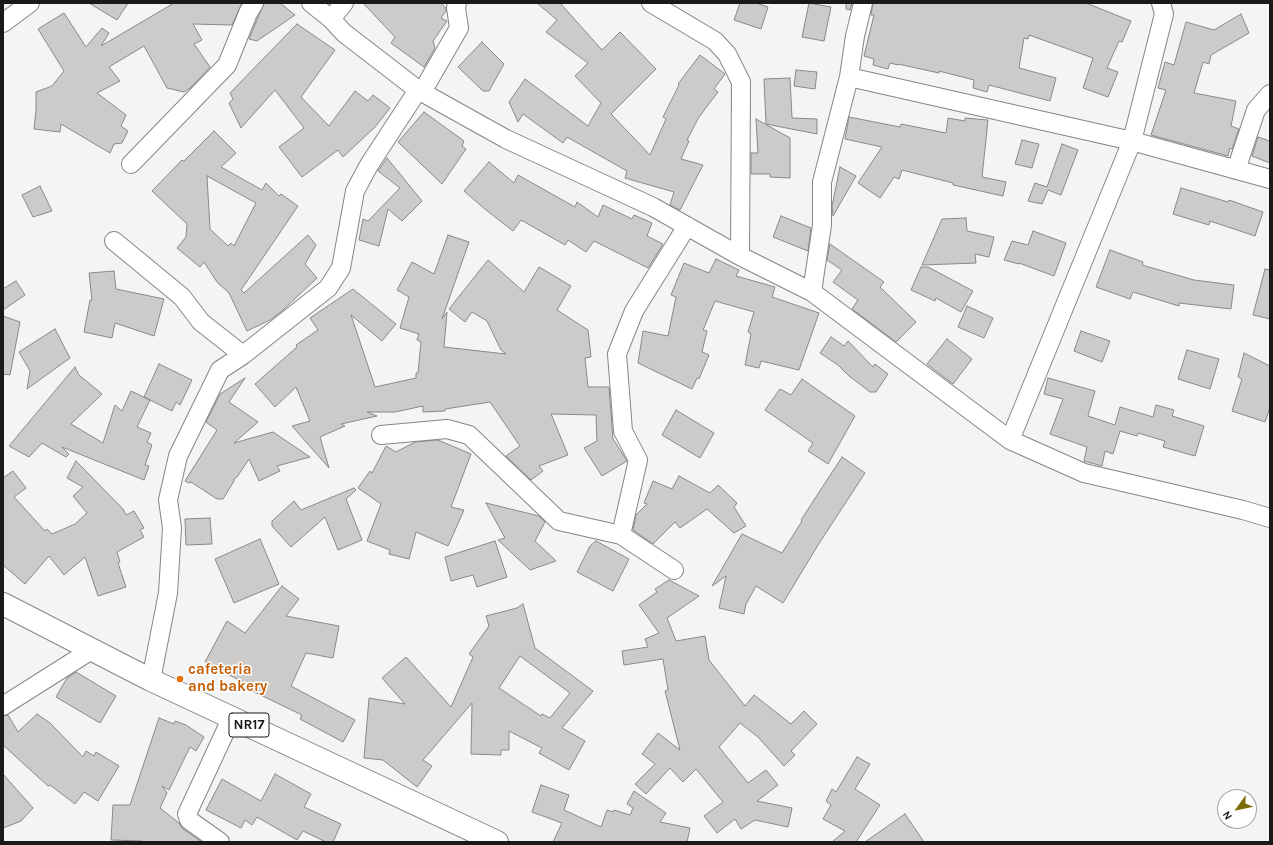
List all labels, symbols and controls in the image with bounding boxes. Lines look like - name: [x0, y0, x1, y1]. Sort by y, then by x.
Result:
- place label: cafeteria and bakery: [188, 661, 267, 696]
- marker: cafeteria and bakery: [175, 674, 185, 684]
- road number: NR17: [229, 713, 269, 737]
- north arrow: [1217, 789, 1257, 829]
- text: N: [1220, 808, 1235, 822]

